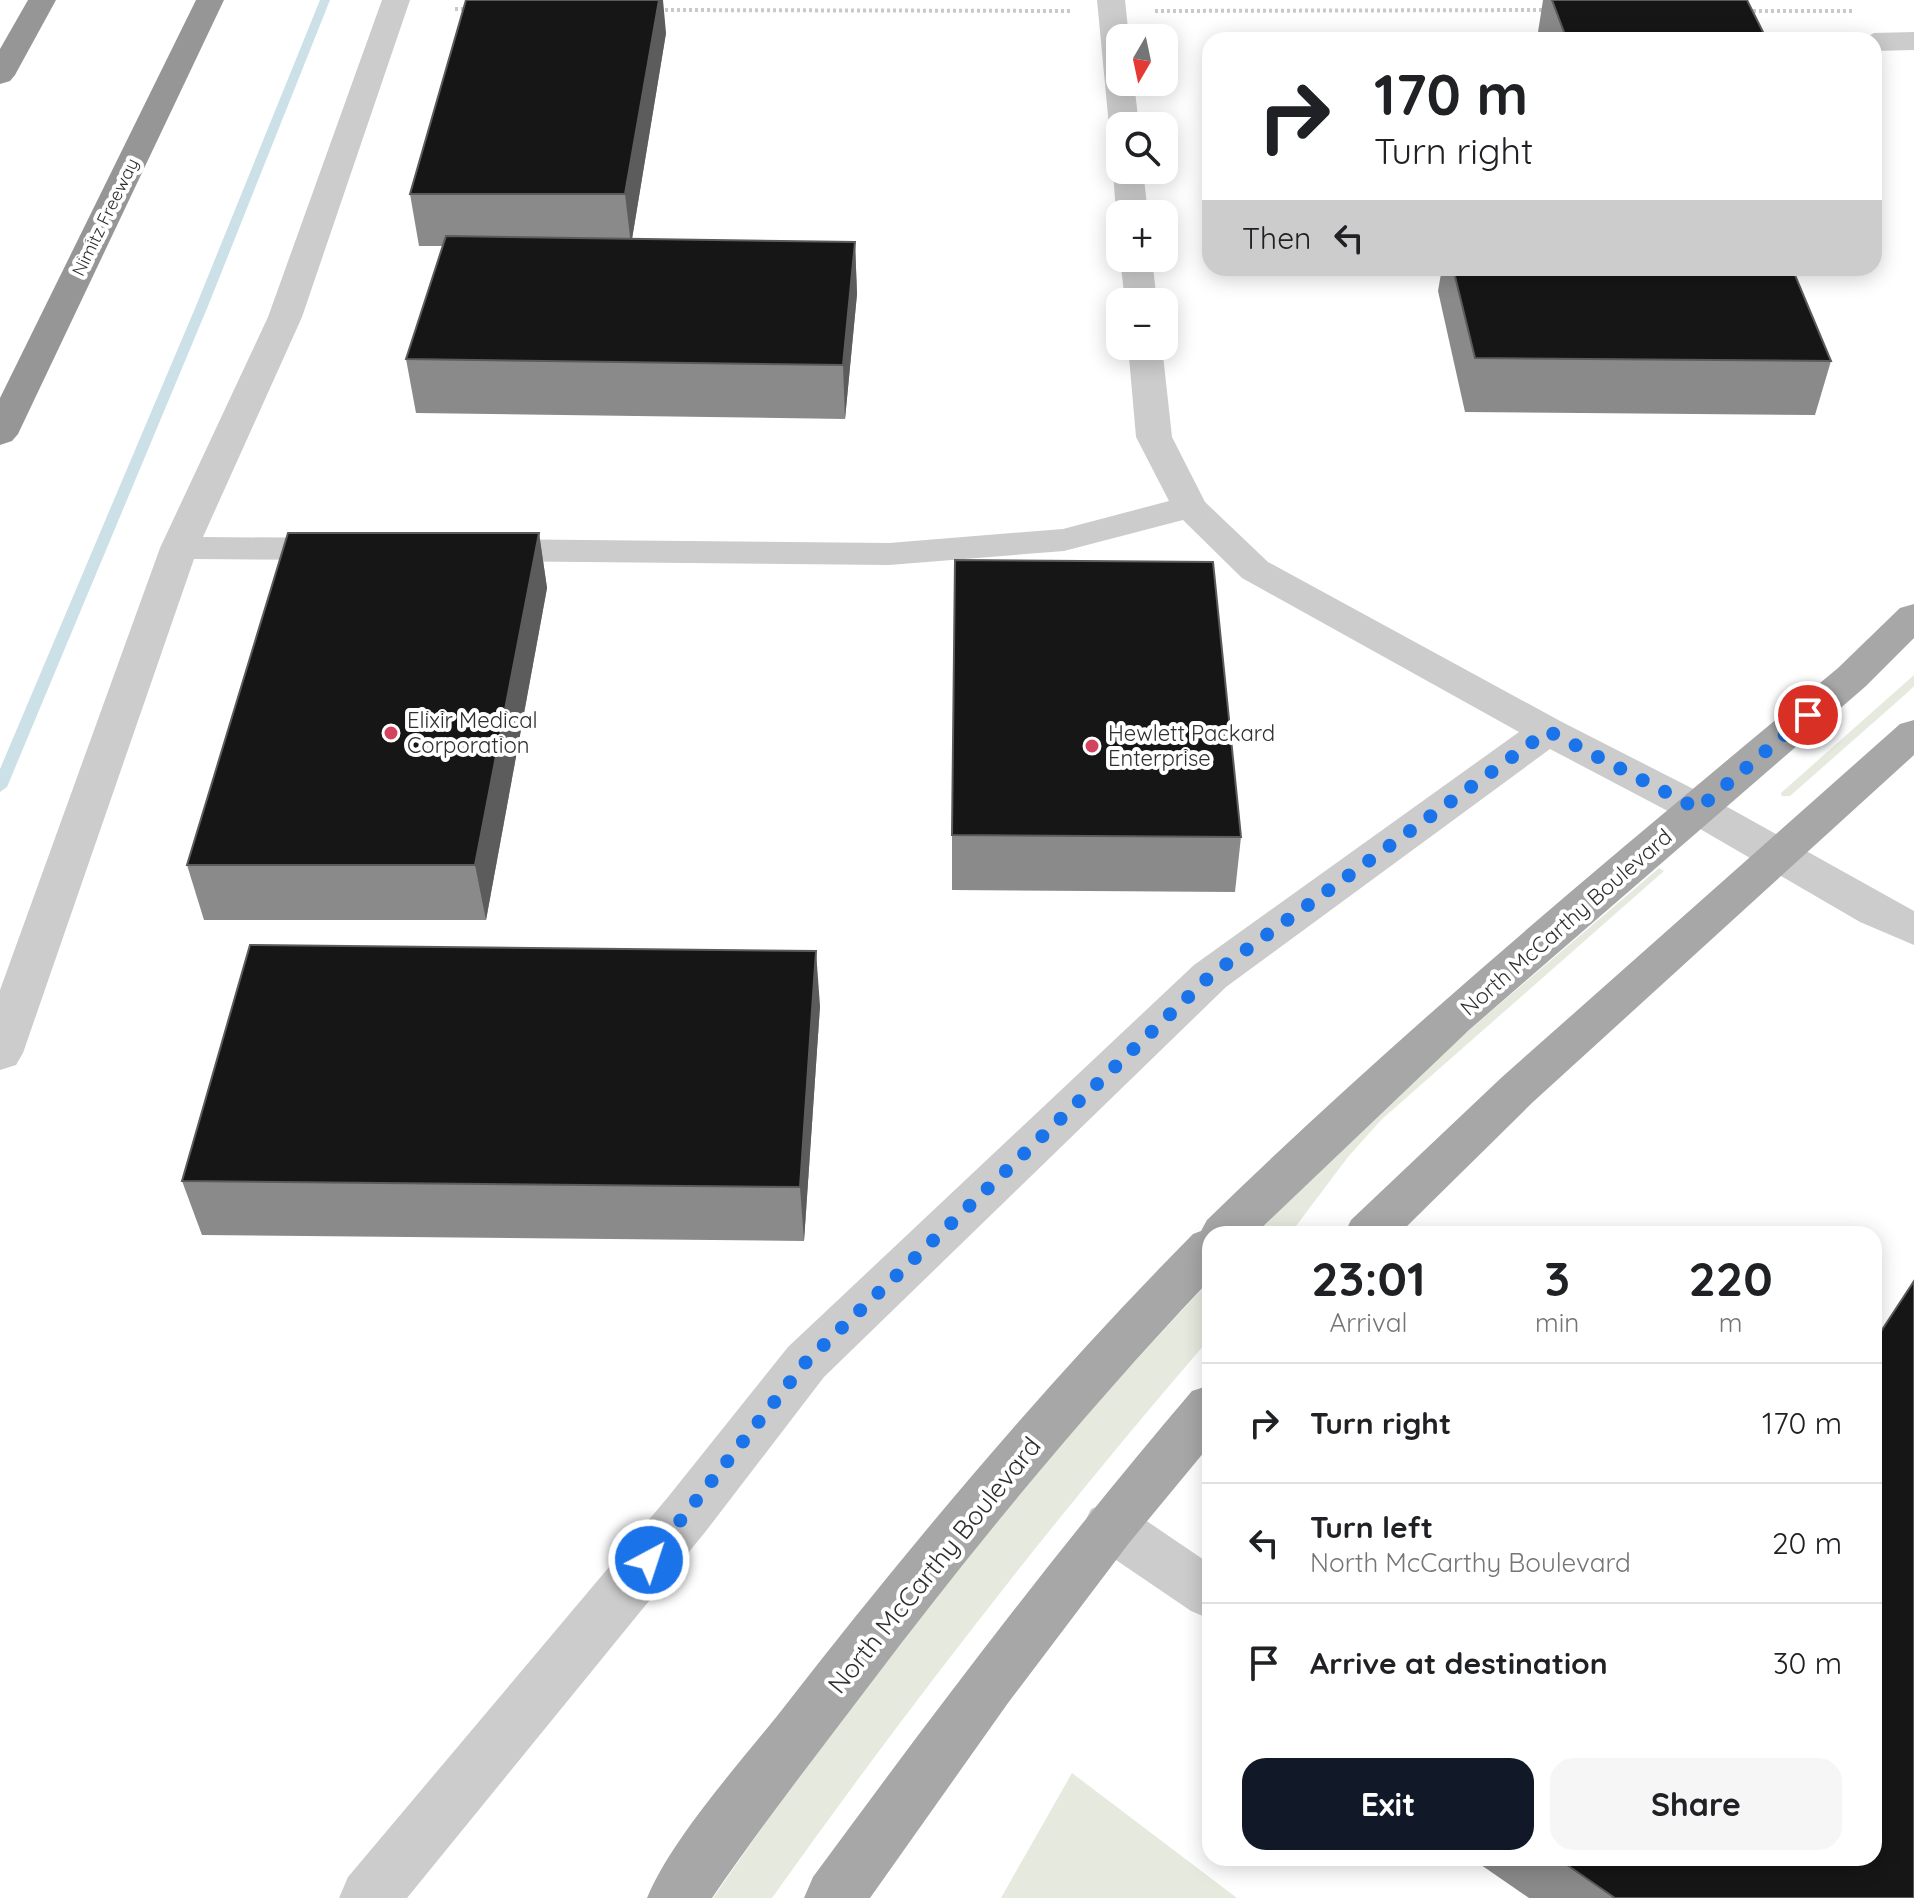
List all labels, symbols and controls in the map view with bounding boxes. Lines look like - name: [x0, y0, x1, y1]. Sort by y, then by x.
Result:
- north arrow: [1106, 24, 1178, 96]
- map controls: [1106, 24, 1178, 360]
- text: 170 m: [1374, 59, 1528, 129]
- icon: right: [1242, 64, 1346, 168]
- button: search: [1106, 112, 1178, 184]
- text: Turn right: [1374, 128, 1533, 173]
- street label: Nimitz Freeway: [66, 154, 144, 280]
- button: +: [1106, 200, 1178, 272]
- icon: left: [1327, 216, 1371, 260]
- text: Then: [1242, 219, 1311, 257]
- button: −: [1106, 288, 1178, 360]
- pin: [1774, 681, 1842, 749]
- icon: arrive: [1786, 693, 1830, 737]
- place label: Elixir Medical Corporation: [407, 706, 538, 759]
- place label: Hewlett Packard Enterprise: [1108, 719, 1275, 772]
- marker: Elixir Medical Corporation: [382, 724, 400, 742]
- marker: Hewlett Packard Enterprise: [1083, 737, 1101, 755]
- street label: North McCarthy Boulevard: [1454, 822, 1678, 1022]
- text: 23:01: [1311, 1248, 1426, 1308]
- text: 3: [1544, 1248, 1570, 1308]
- text: 220: [1689, 1248, 1773, 1308]
- text: Arrival: [1330, 1306, 1407, 1339]
- text: min: [1535, 1306, 1579, 1339]
- text: m: [1719, 1306, 1742, 1339]
- icon: right: [1242, 1401, 1286, 1445]
- text: Turn right: [1310, 1404, 1451, 1442]
- text: 170 m: [1762, 1404, 1842, 1442]
- street label: North McCarthy Boulevard: [820, 1430, 1048, 1700]
- text: Turn left: [1310, 1508, 1433, 1546]
- position arrow: [607, 1518, 691, 1602]
- icon: left: [1242, 1521, 1286, 1565]
- text: 20 m: [1772, 1524, 1842, 1562]
- text: North McCarthy Boulevard: [1310, 1546, 1631, 1579]
- icon: arrive: [1242, 1641, 1286, 1685]
- text: Arrive at destination: [1310, 1644, 1608, 1682]
- text: 30 m: [1773, 1644, 1842, 1682]
- button: Exit: [1242, 1758, 1534, 1850]
- button: Share: [1550, 1758, 1842, 1850]

